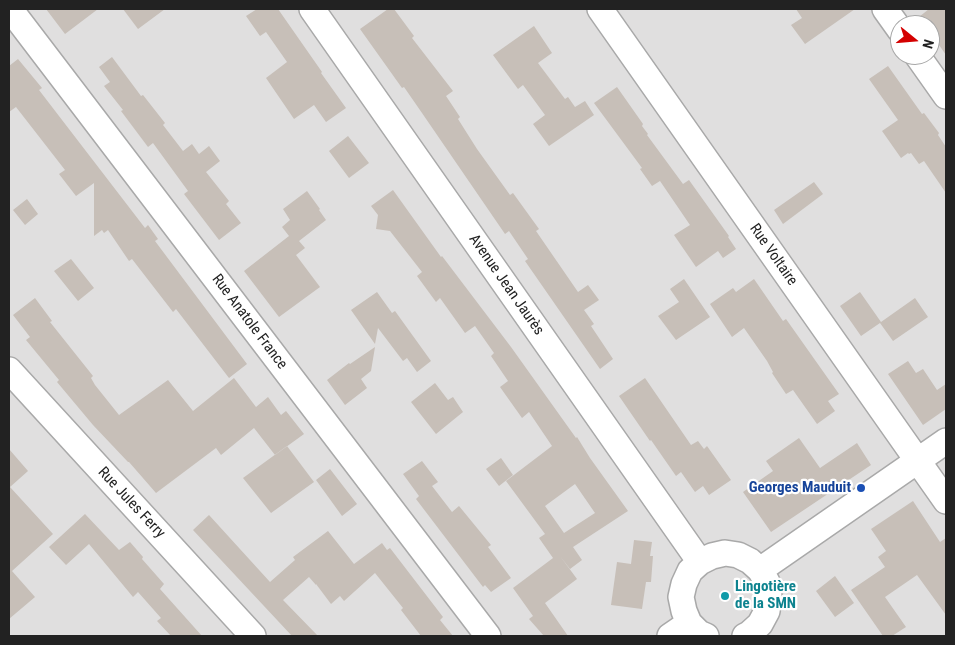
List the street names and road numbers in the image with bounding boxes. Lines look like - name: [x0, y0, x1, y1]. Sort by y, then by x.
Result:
- street label: Rue Voltaire: [745, 221, 801, 289]
- street label: Avenue Jean Jaurès: [465, 231, 547, 339]
- street label: Rue Anatole France: [207, 271, 291, 373]
- street label: Rue Jules Ferry: [94, 464, 168, 542]

